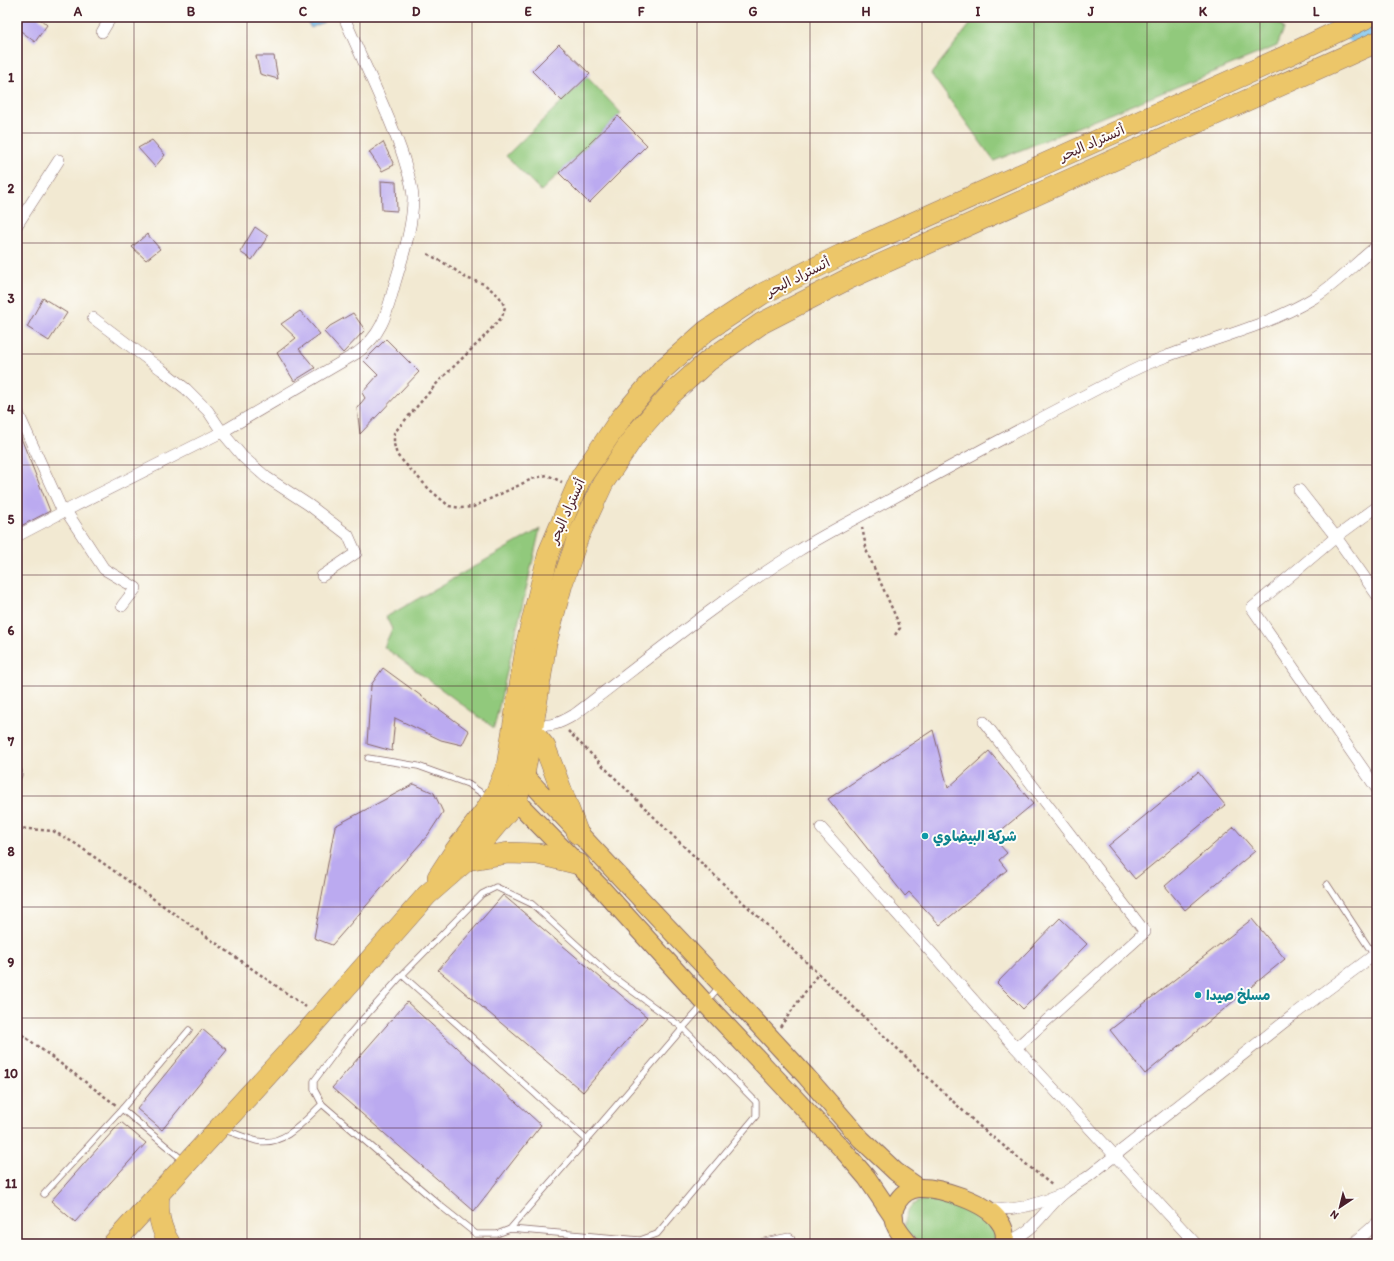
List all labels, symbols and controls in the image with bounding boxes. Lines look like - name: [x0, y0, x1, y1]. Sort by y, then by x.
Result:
- text: A: [73, 4, 83, 19]
- text: B: [187, 4, 196, 19]
- text: C: [299, 4, 308, 19]
- text: D: [412, 4, 421, 19]
- text: E: [524, 4, 532, 19]
- text: F: [638, 4, 645, 19]
- text: G: [749, 4, 758, 19]
- text: H: [862, 4, 871, 19]
- text: I: [976, 4, 981, 19]
- text: J: [1087, 4, 1095, 19]
- text: K: [1199, 4, 1208, 19]
- text: L: [1313, 4, 1320, 19]
- text: 1: [8, 70, 14, 85]
- street label: أتستراد البحر: [1056, 121, 1128, 165]
- text: 2: [8, 181, 15, 196]
- street label: أتستراد البحر: [762, 253, 833, 301]
- text: 3: [7, 291, 15, 306]
- text: 4: [7, 402, 15, 417]
- street label: أتستراد البحر: [545, 475, 589, 547]
- text: 5: [8, 512, 15, 527]
- text: 6: [8, 623, 15, 638]
- text: 7: [7, 734, 15, 749]
- place label: شركة البيضاوي: [933, 828, 1017, 847]
- marker: شركة البيضاوي: [920, 831, 930, 841]
- text: 8: [7, 844, 15, 859]
- text: 9: [8, 955, 15, 970]
- place label: مسلخ صيدا: [1206, 987, 1270, 1004]
- marker: مسلخ صيدا: [1193, 990, 1203, 1000]
- text: 10: [4, 1066, 18, 1081]
- text: 11: [5, 1176, 17, 1191]
- north arrow: [1320, 1187, 1360, 1227]
- text: N: [1328, 1207, 1341, 1222]

